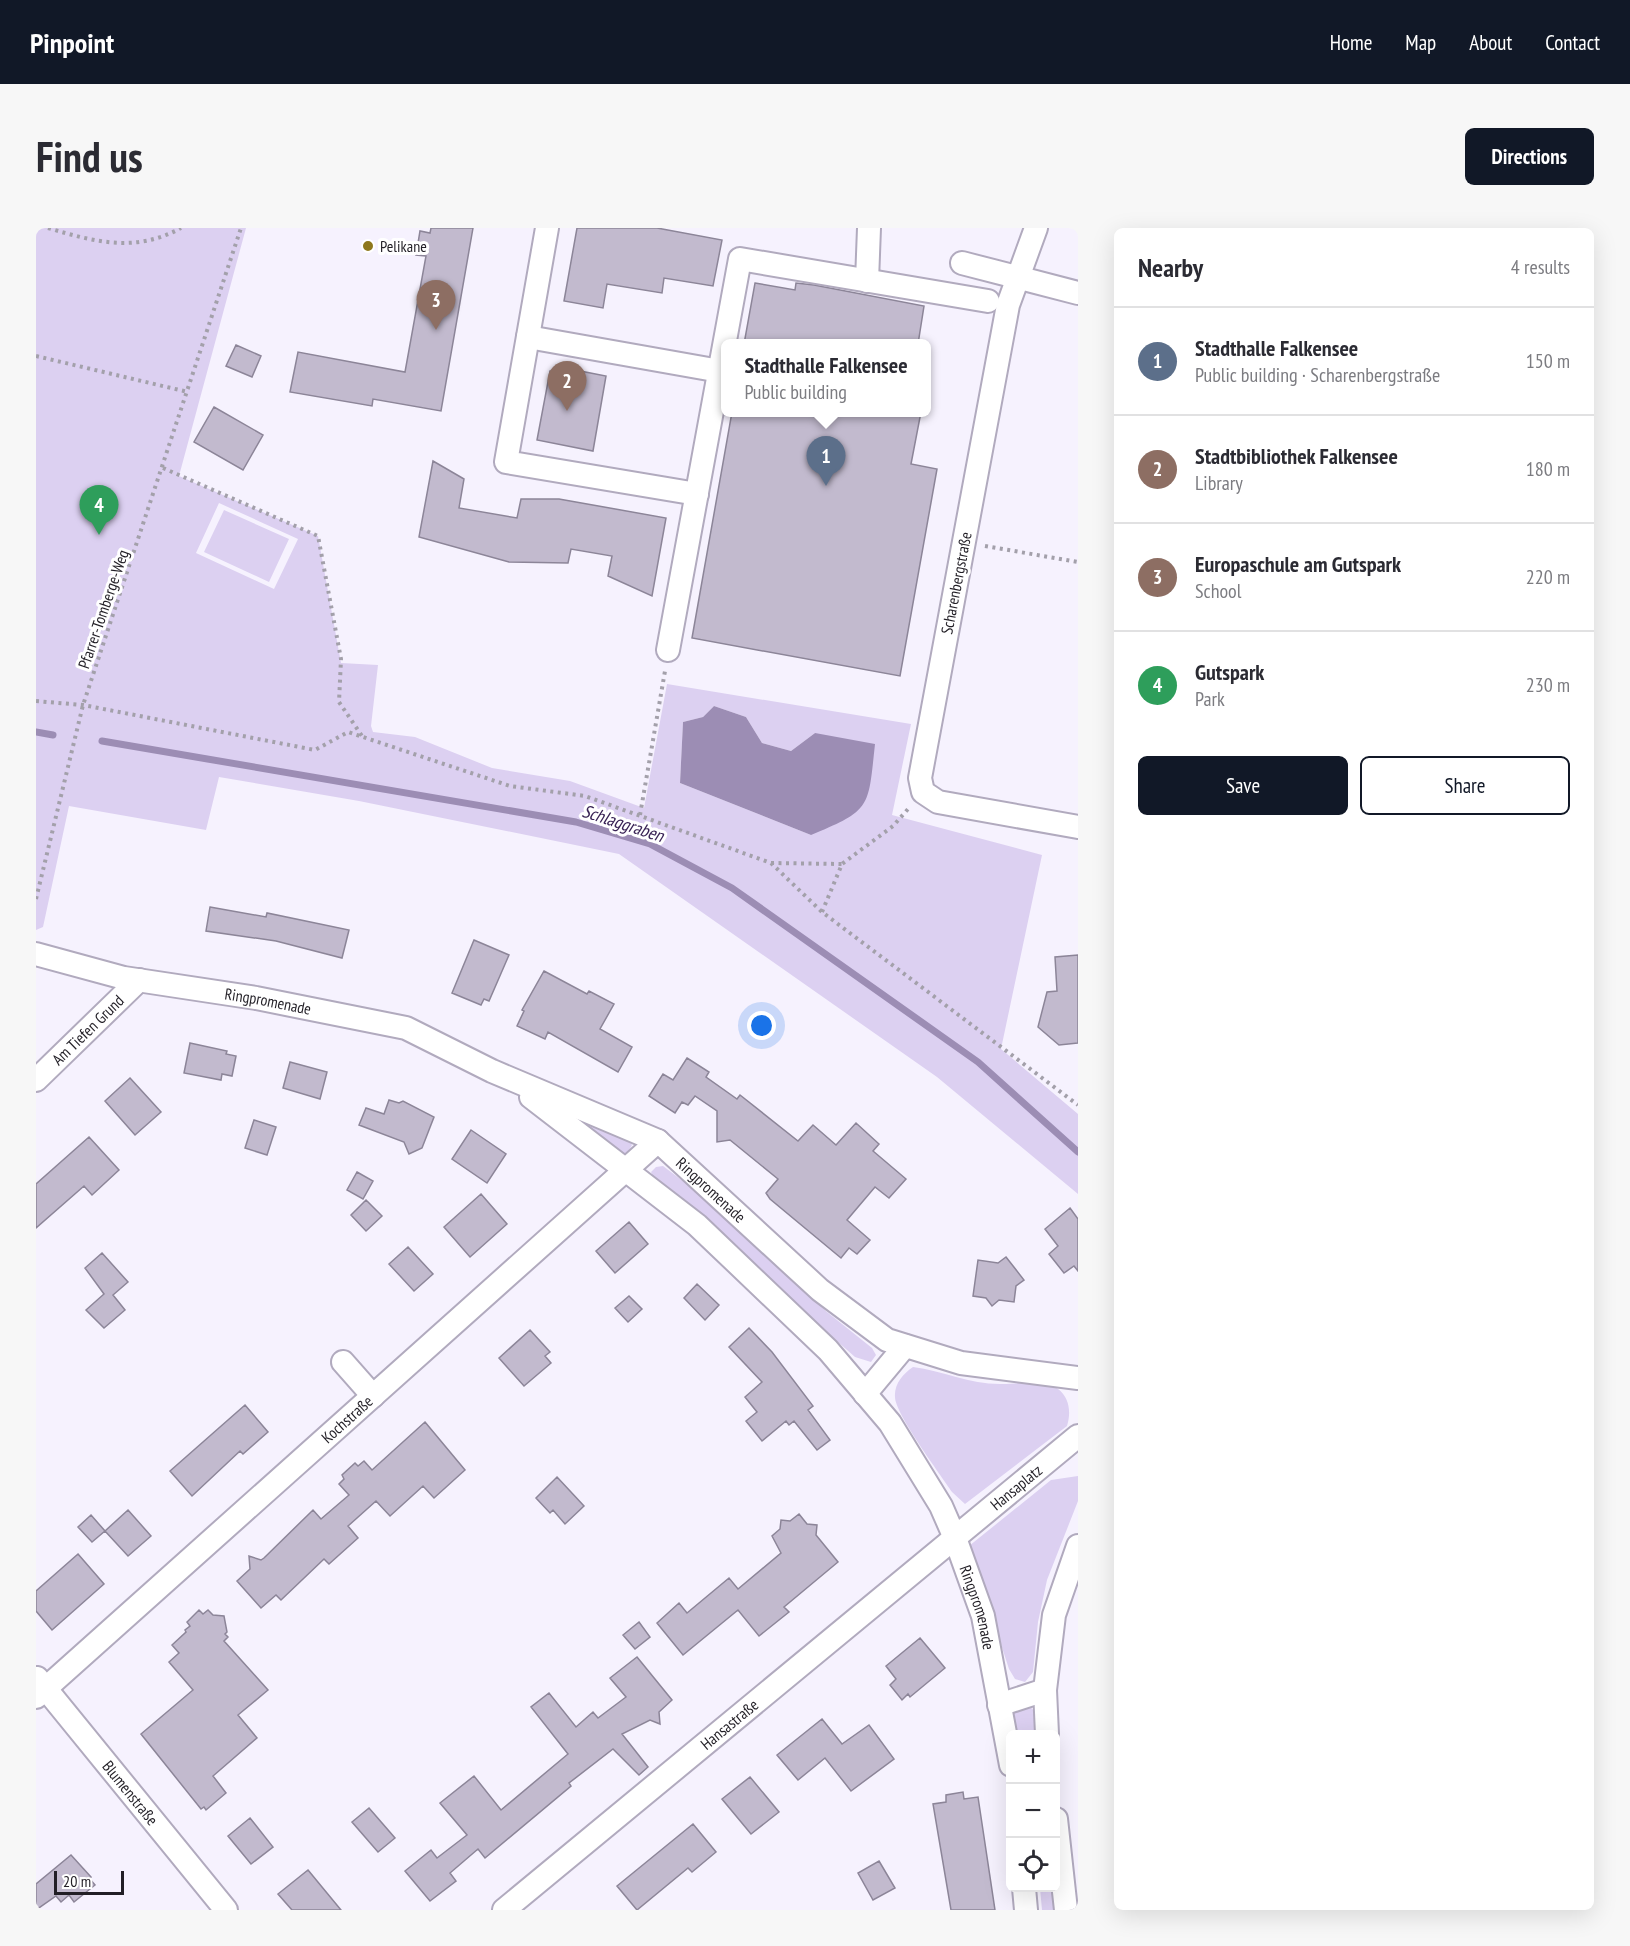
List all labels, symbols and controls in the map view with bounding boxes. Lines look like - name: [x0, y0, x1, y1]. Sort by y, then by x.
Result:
- text: Pinpoint: [30, 24, 114, 61]
- text: Home: [1330, 29, 1372, 56]
- text: Map: [1405, 29, 1436, 56]
- text: About: [1469, 29, 1512, 56]
- text: Contact: [1545, 29, 1600, 56]
- button: Directions: [1465, 128, 1594, 185]
- text: Find us: [36, 129, 143, 184]
- place label: Pelikane: [380, 236, 427, 256]
- marker: Pelikane: [361, 239, 375, 253]
- text: Nearby: [1138, 251, 1203, 284]
- text: 4 results: [1511, 254, 1570, 280]
- pin: 3: [416, 280, 456, 330]
- text: Stadthalle Falkensee: [1195, 334, 1358, 362]
- popup: [721, 339, 931, 417]
- text: 1: [1153, 348, 1162, 374]
- text: 150 m: [1526, 348, 1570, 374]
- text: Stadthalle Falkensee: [744, 351, 908, 379]
- pin: 2: [548, 362, 586, 411]
- text: Public building · Scharenbergstraße: [1195, 362, 1440, 388]
- text: Public building: [744, 379, 847, 405]
- pin: 1: [806, 436, 846, 486]
- text: Stadtbibliothek Falkensee: [1195, 442, 1398, 470]
- text: 2: [1153, 456, 1162, 482]
- text: 180 m: [1526, 456, 1570, 482]
- text: Library: [1195, 470, 1243, 496]
- pin: 4: [80, 486, 118, 535]
- street label: Scharenbergstraße: [936, 530, 976, 636]
- street label: Pfarrer-Tomberge-Weg: [73, 547, 133, 671]
- text: Europaschule am Gutspark: [1195, 550, 1401, 578]
- text: 3: [1153, 564, 1162, 590]
- text: 220 m: [1526, 564, 1570, 590]
- text: School: [1195, 578, 1241, 604]
- text: Gutspark: [1195, 658, 1264, 686]
- text: 4: [1153, 672, 1162, 698]
- text: 230 m: [1526, 672, 1570, 698]
- text: Park: [1195, 686, 1225, 712]
- button: Save: [1138, 756, 1348, 815]
- button: Share: [1360, 756, 1570, 815]
- water label: Schlaggraben: [579, 799, 668, 847]
- street label: Ringpromenade: [223, 983, 313, 1019]
- street label: Am Tiefen Grund: [48, 990, 128, 1069]
- your location: [747, 1011, 776, 1040]
- street label: Ringpromenade: [672, 1153, 750, 1227]
- street label: Kochstraße: [317, 1391, 377, 1447]
- street label: Hansaplatz: [986, 1460, 1046, 1514]
- street label: Ringpromenade: [956, 1562, 999, 1651]
- street label: Hansastraße: [696, 1694, 762, 1754]
- map controls: [1006, 1730, 1060, 1892]
- button: +: [1006, 1730, 1060, 1784]
- street label: Blumenstraße: [98, 1756, 163, 1829]
- button: −: [1006, 1784, 1060, 1838]
- button: locate: [1006, 1838, 1060, 1892]
- scale bar: [54, 1868, 124, 1896]
- text: 20 m: [63, 1871, 91, 1891]

